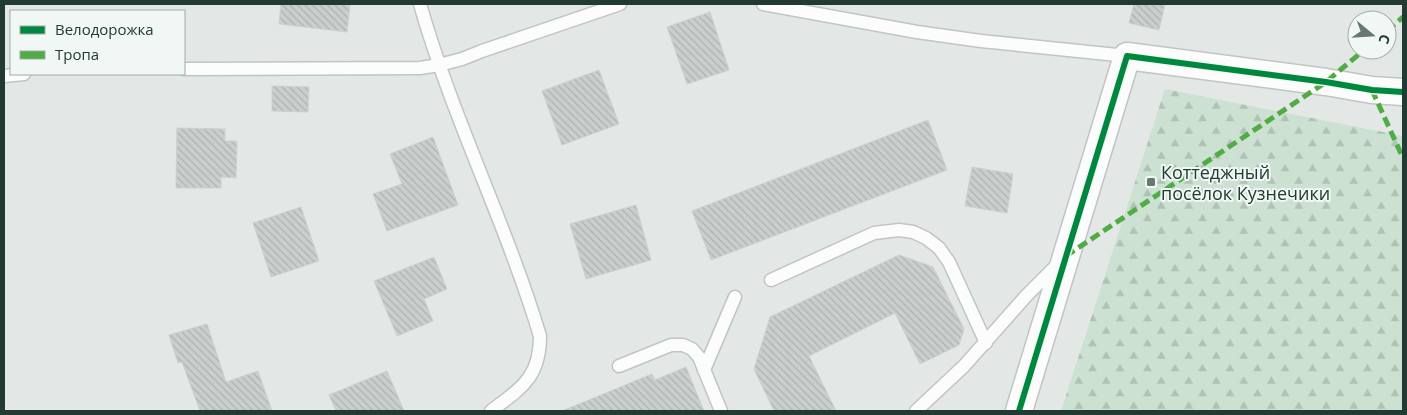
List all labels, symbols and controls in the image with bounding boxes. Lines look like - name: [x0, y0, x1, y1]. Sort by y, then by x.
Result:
- legend: [10, 10, 185, 75]
- north arrow: [1347, 10, 1397, 60]
- text: Велодорожка: [55, 19, 154, 39]
- text: С: [1374, 32, 1395, 46]
- text: Тропа: [55, 44, 99, 64]
- place label: Коттеджный посёлок Кузнечики: [1161, 160, 1330, 205]
- marker: Коттеджный посёлок Кузнечики: [1145, 176, 1157, 188]

